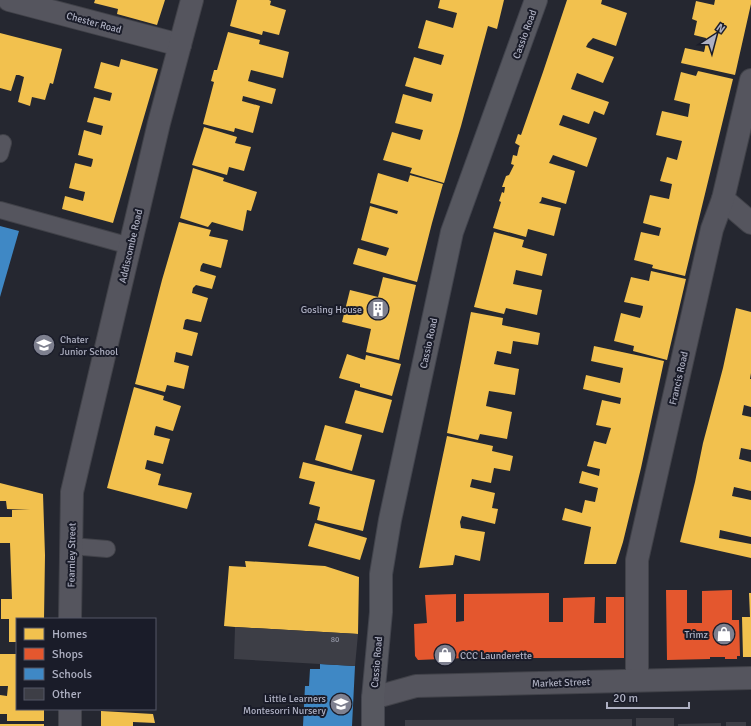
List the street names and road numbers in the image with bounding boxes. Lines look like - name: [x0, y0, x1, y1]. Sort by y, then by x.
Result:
- street label: Cassio Road: [511, 8, 539, 61]
- street label: Chester Road: [65, 10, 123, 36]
- street label: Addiscombe Road: [117, 208, 145, 284]
- street label: Cassio Road: [418, 317, 440, 370]
- street label: Francis Road: [667, 350, 691, 406]
- street label: Fearnley Street: [65, 522, 79, 588]
- street label: Cassio Road: [369, 636, 385, 688]
- street label: Market Street: [532, 676, 591, 690]

